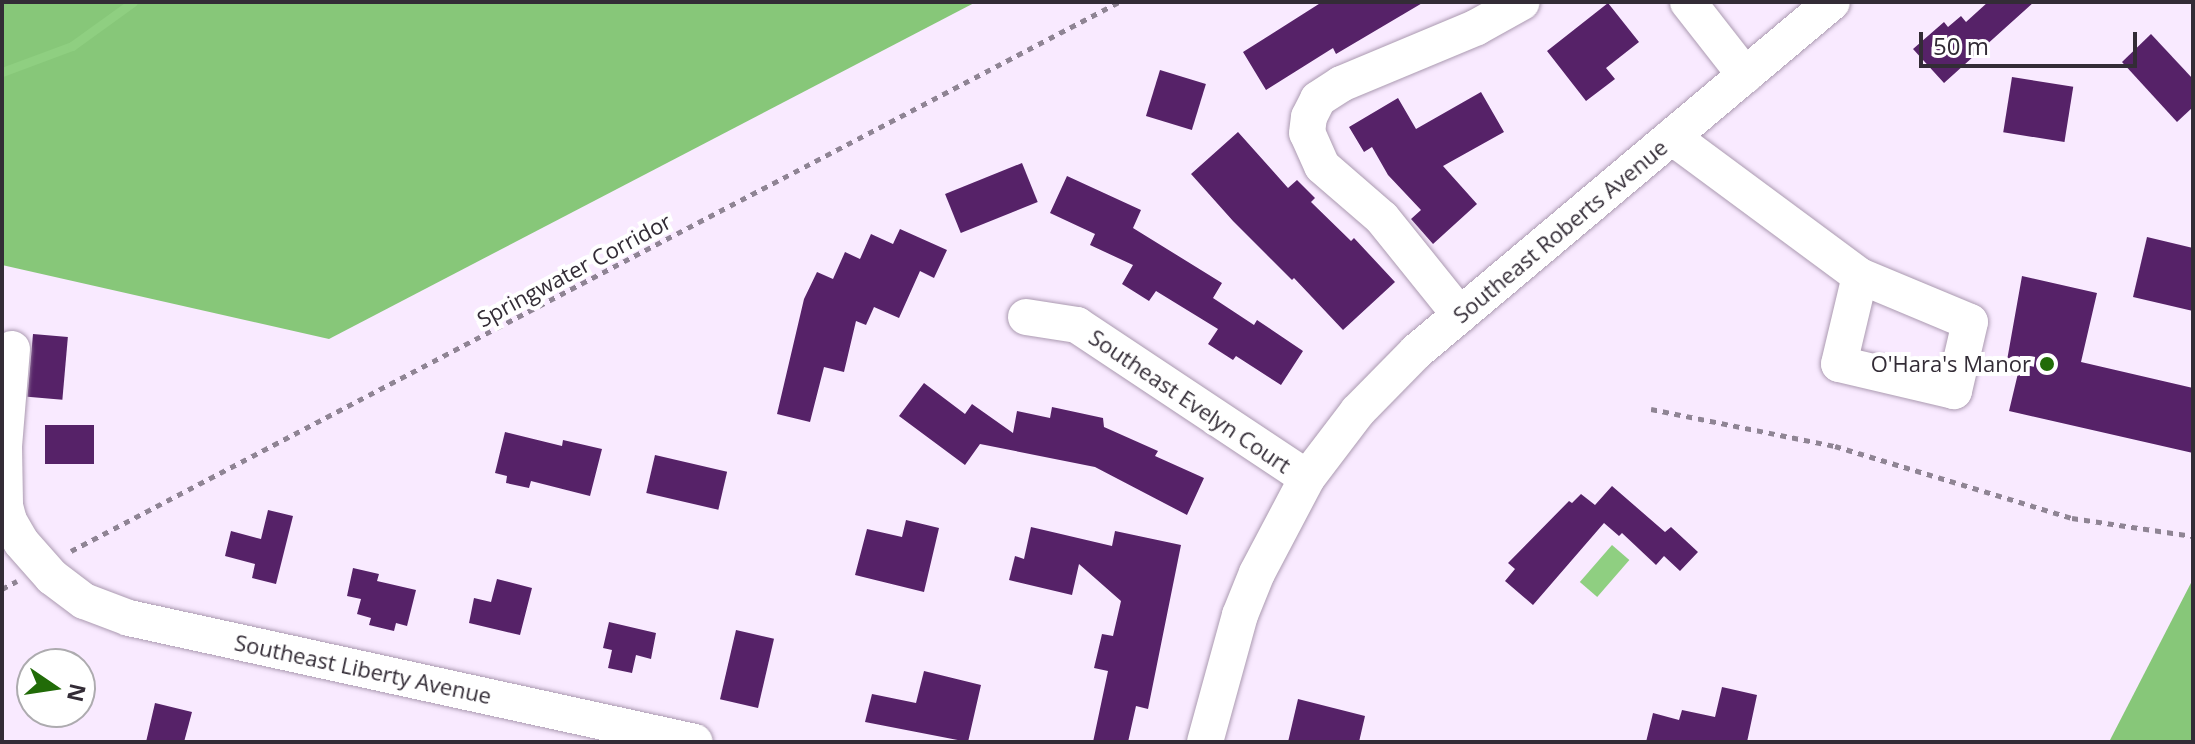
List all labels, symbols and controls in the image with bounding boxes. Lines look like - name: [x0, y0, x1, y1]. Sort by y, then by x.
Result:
- scale bar: [1923, 16, 2141, 66]
- text: 50 m: [1933, 29, 1989, 62]
- street label: Southeast Roberts Avenue: [1448, 134, 1672, 328]
- street label: Springwater Corridor: [472, 208, 676, 332]
- street label: Southeast Evelyn Court: [1084, 324, 1296, 478]
- place label: O'Hara's Manor: [1871, 351, 2031, 377]
- marker: O'Hara's Manor: [2038, 355, 2056, 373]
- street label: Southeast Liberty Avenue: [232, 629, 494, 709]
- north arrow: [16, 648, 96, 728]
- text: N: [61, 681, 94, 705]

